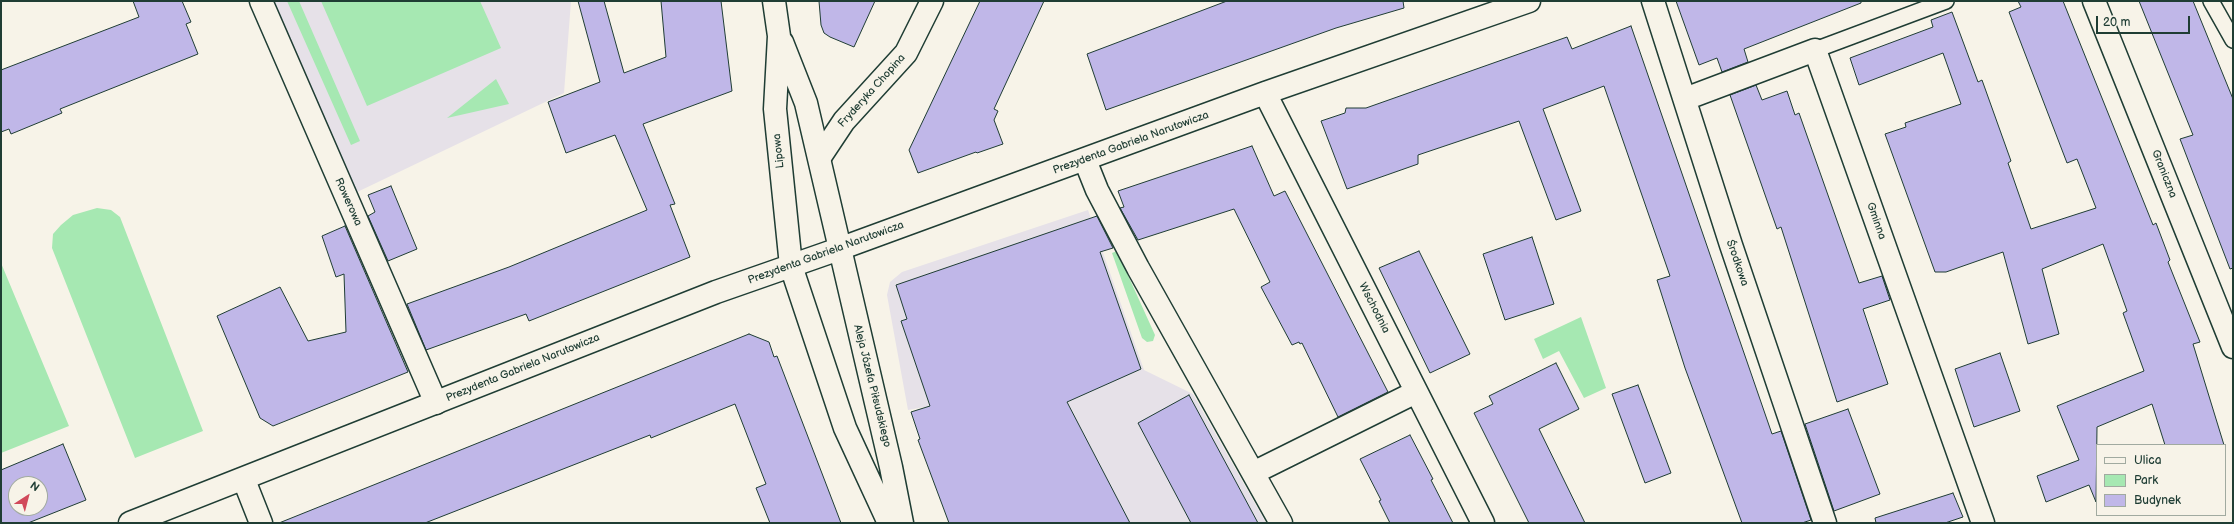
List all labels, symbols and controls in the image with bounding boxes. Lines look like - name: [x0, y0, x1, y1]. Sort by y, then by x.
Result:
- scale bar: [2098, 8, 2192, 34]
- text: 20 m: [2103, 15, 2130, 30]
- street label: Fryderyka Chopina: [836, 52, 908, 130]
- street label: Prezydenta Gabriela Narutowicza: [1051, 109, 1211, 177]
- street label: Lipowa: [771, 133, 787, 169]
- street label: Graniczna: [2148, 148, 2180, 200]
- street label: Rowerowa: [332, 176, 364, 228]
- street label: Gminna: [1863, 201, 1889, 241]
- street label: Prezydenta Gabriela Narutowicza: [746, 219, 906, 287]
- street label: Środkowa: [1723, 238, 1751, 288]
- street label: Wschodnia: [1356, 281, 1392, 335]
- street label: Aleja Józefa Piłsudskiego: [850, 323, 894, 449]
- street label: Prezydenta Gabriela Narutowicza: [444, 331, 602, 405]
- legend: [2096, 444, 2226, 516]
- text: Ulica: [2134, 453, 2161, 468]
- text: Park: [2134, 473, 2158, 488]
- north arrow: [8, 476, 48, 516]
- text: N: [28, 479, 42, 494]
- text: Budynek: [2134, 493, 2181, 508]

